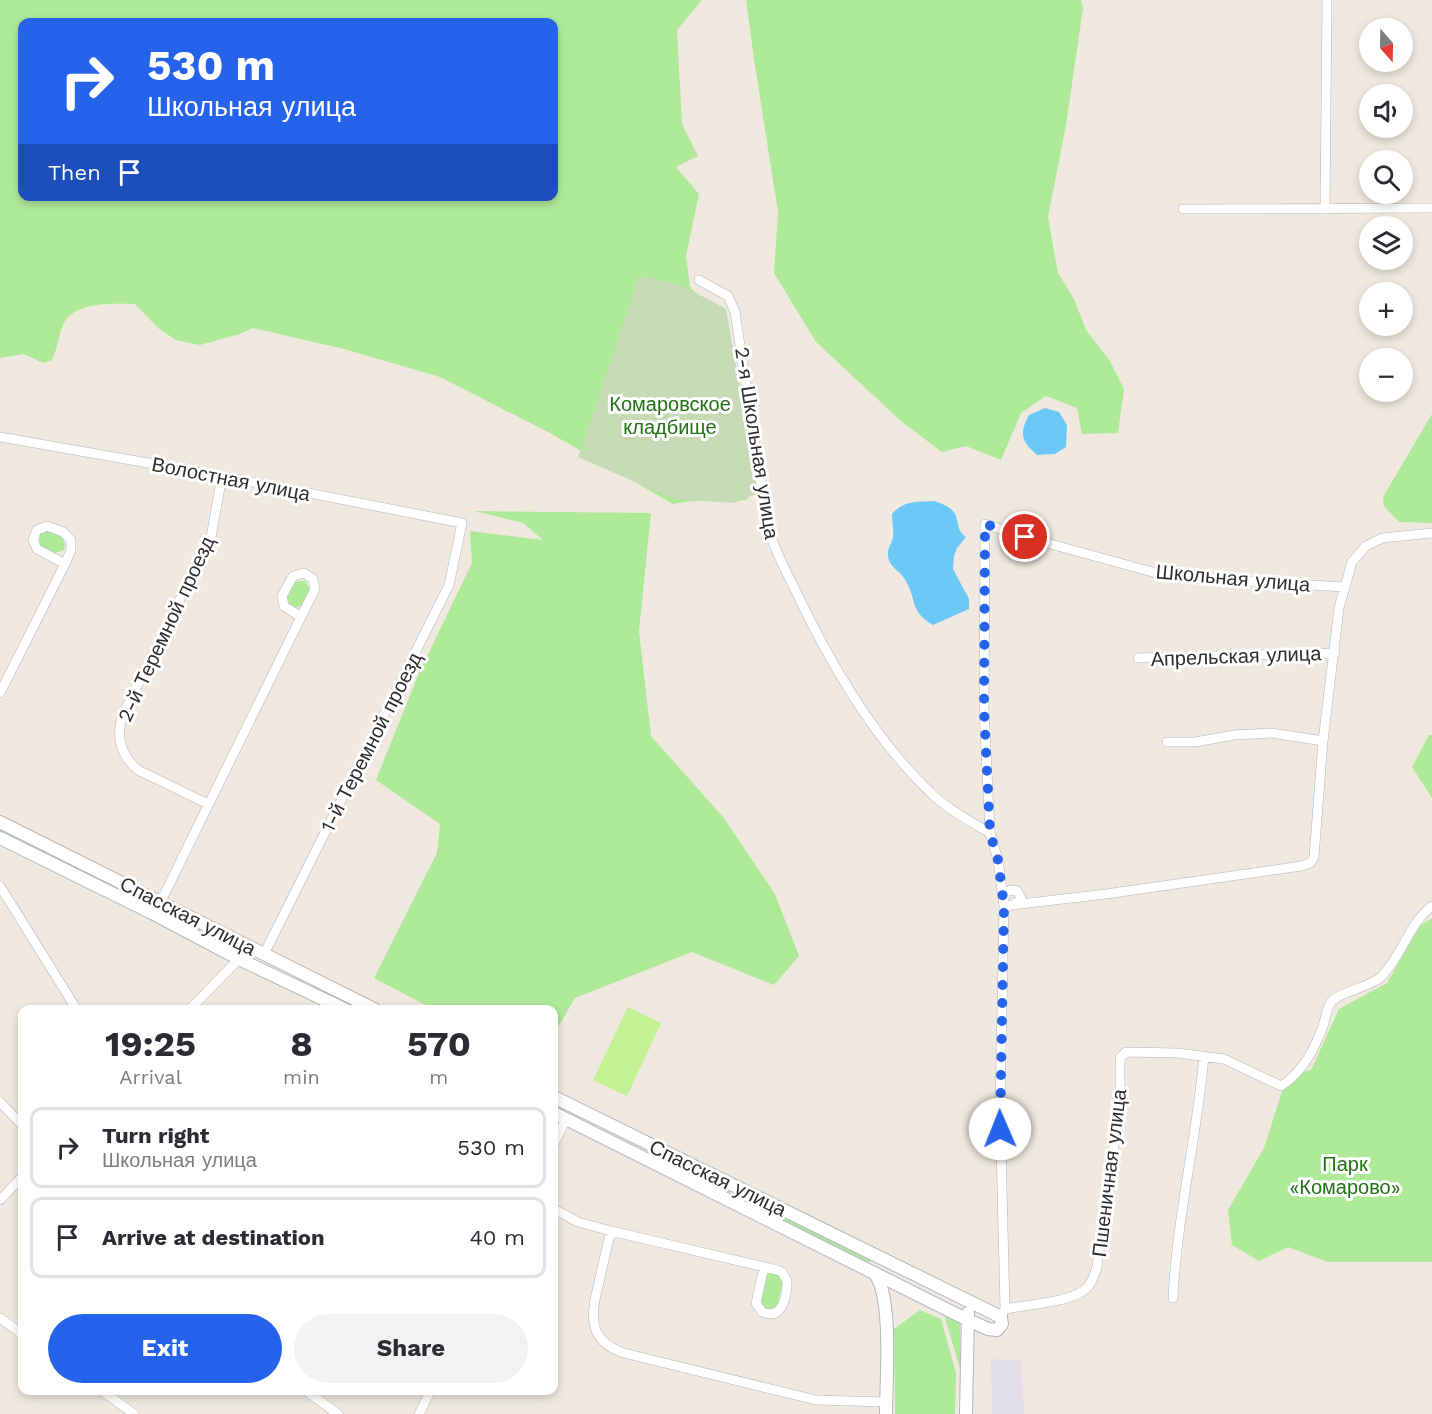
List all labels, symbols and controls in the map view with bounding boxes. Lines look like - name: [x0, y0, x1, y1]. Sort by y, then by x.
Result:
- north arrow: [1359, 18, 1413, 72]
- map controls: [1359, 18, 1413, 402]
- text: 530 m: [147, 41, 275, 90]
- icon: right: [48, 42, 126, 120]
- button: sound: [1359, 84, 1413, 138]
- text: Школьная улица: [147, 91, 356, 123]
- button: search: [1359, 150, 1413, 204]
- icon: arrive: [113, 156, 146, 189]
- text: Then: [48, 160, 101, 185]
- button: layers: [1359, 216, 1413, 270]
- button: +: [1359, 282, 1413, 336]
- street label: 2-я Школьная улица: [730, 345, 784, 542]
- button: −: [1359, 348, 1413, 402]
- park label: Комаровское кладбище: [609, 392, 731, 439]
- street label: Волостная улица: [150, 452, 313, 506]
- pin: [999, 511, 1050, 562]
- icon: arrive: [1008, 520, 1041, 553]
- street label: 2-й Теремной проезд: [112, 532, 220, 726]
- street label: Школьная улица: [1155, 559, 1312, 597]
- street label: Апрельская улица: [1150, 641, 1323, 671]
- street label: 1-й Теремной проезд: [315, 648, 427, 836]
- street label: Спасская улица: [116, 871, 261, 961]
- text: 19:25: [105, 1023, 196, 1065]
- text: 8: [290, 1023, 313, 1065]
- text: 570: [407, 1023, 471, 1065]
- text: Arrival: [119, 1065, 182, 1089]
- text: min: [283, 1065, 320, 1089]
- text: m: [429, 1065, 448, 1089]
- street label: Пшеничная улица: [1087, 1087, 1131, 1258]
- position arrow: [968, 1097, 1032, 1161]
- text: Turn right: [102, 1123, 209, 1148]
- icon: right: [51, 1131, 84, 1164]
- street label: Спасская улица: [646, 1134, 791, 1222]
- text: 530 m: [457, 1135, 525, 1160]
- text: Школьная улица: [102, 1148, 257, 1172]
- park label: Парк «Комарово»: [1289, 1152, 1401, 1199]
- icon: arrive: [51, 1221, 84, 1254]
- text: Arrive at destination: [102, 1225, 325, 1250]
- text: 40 m: [469, 1225, 525, 1250]
- button: Exit: [48, 1314, 282, 1383]
- button: Share: [294, 1314, 528, 1383]

